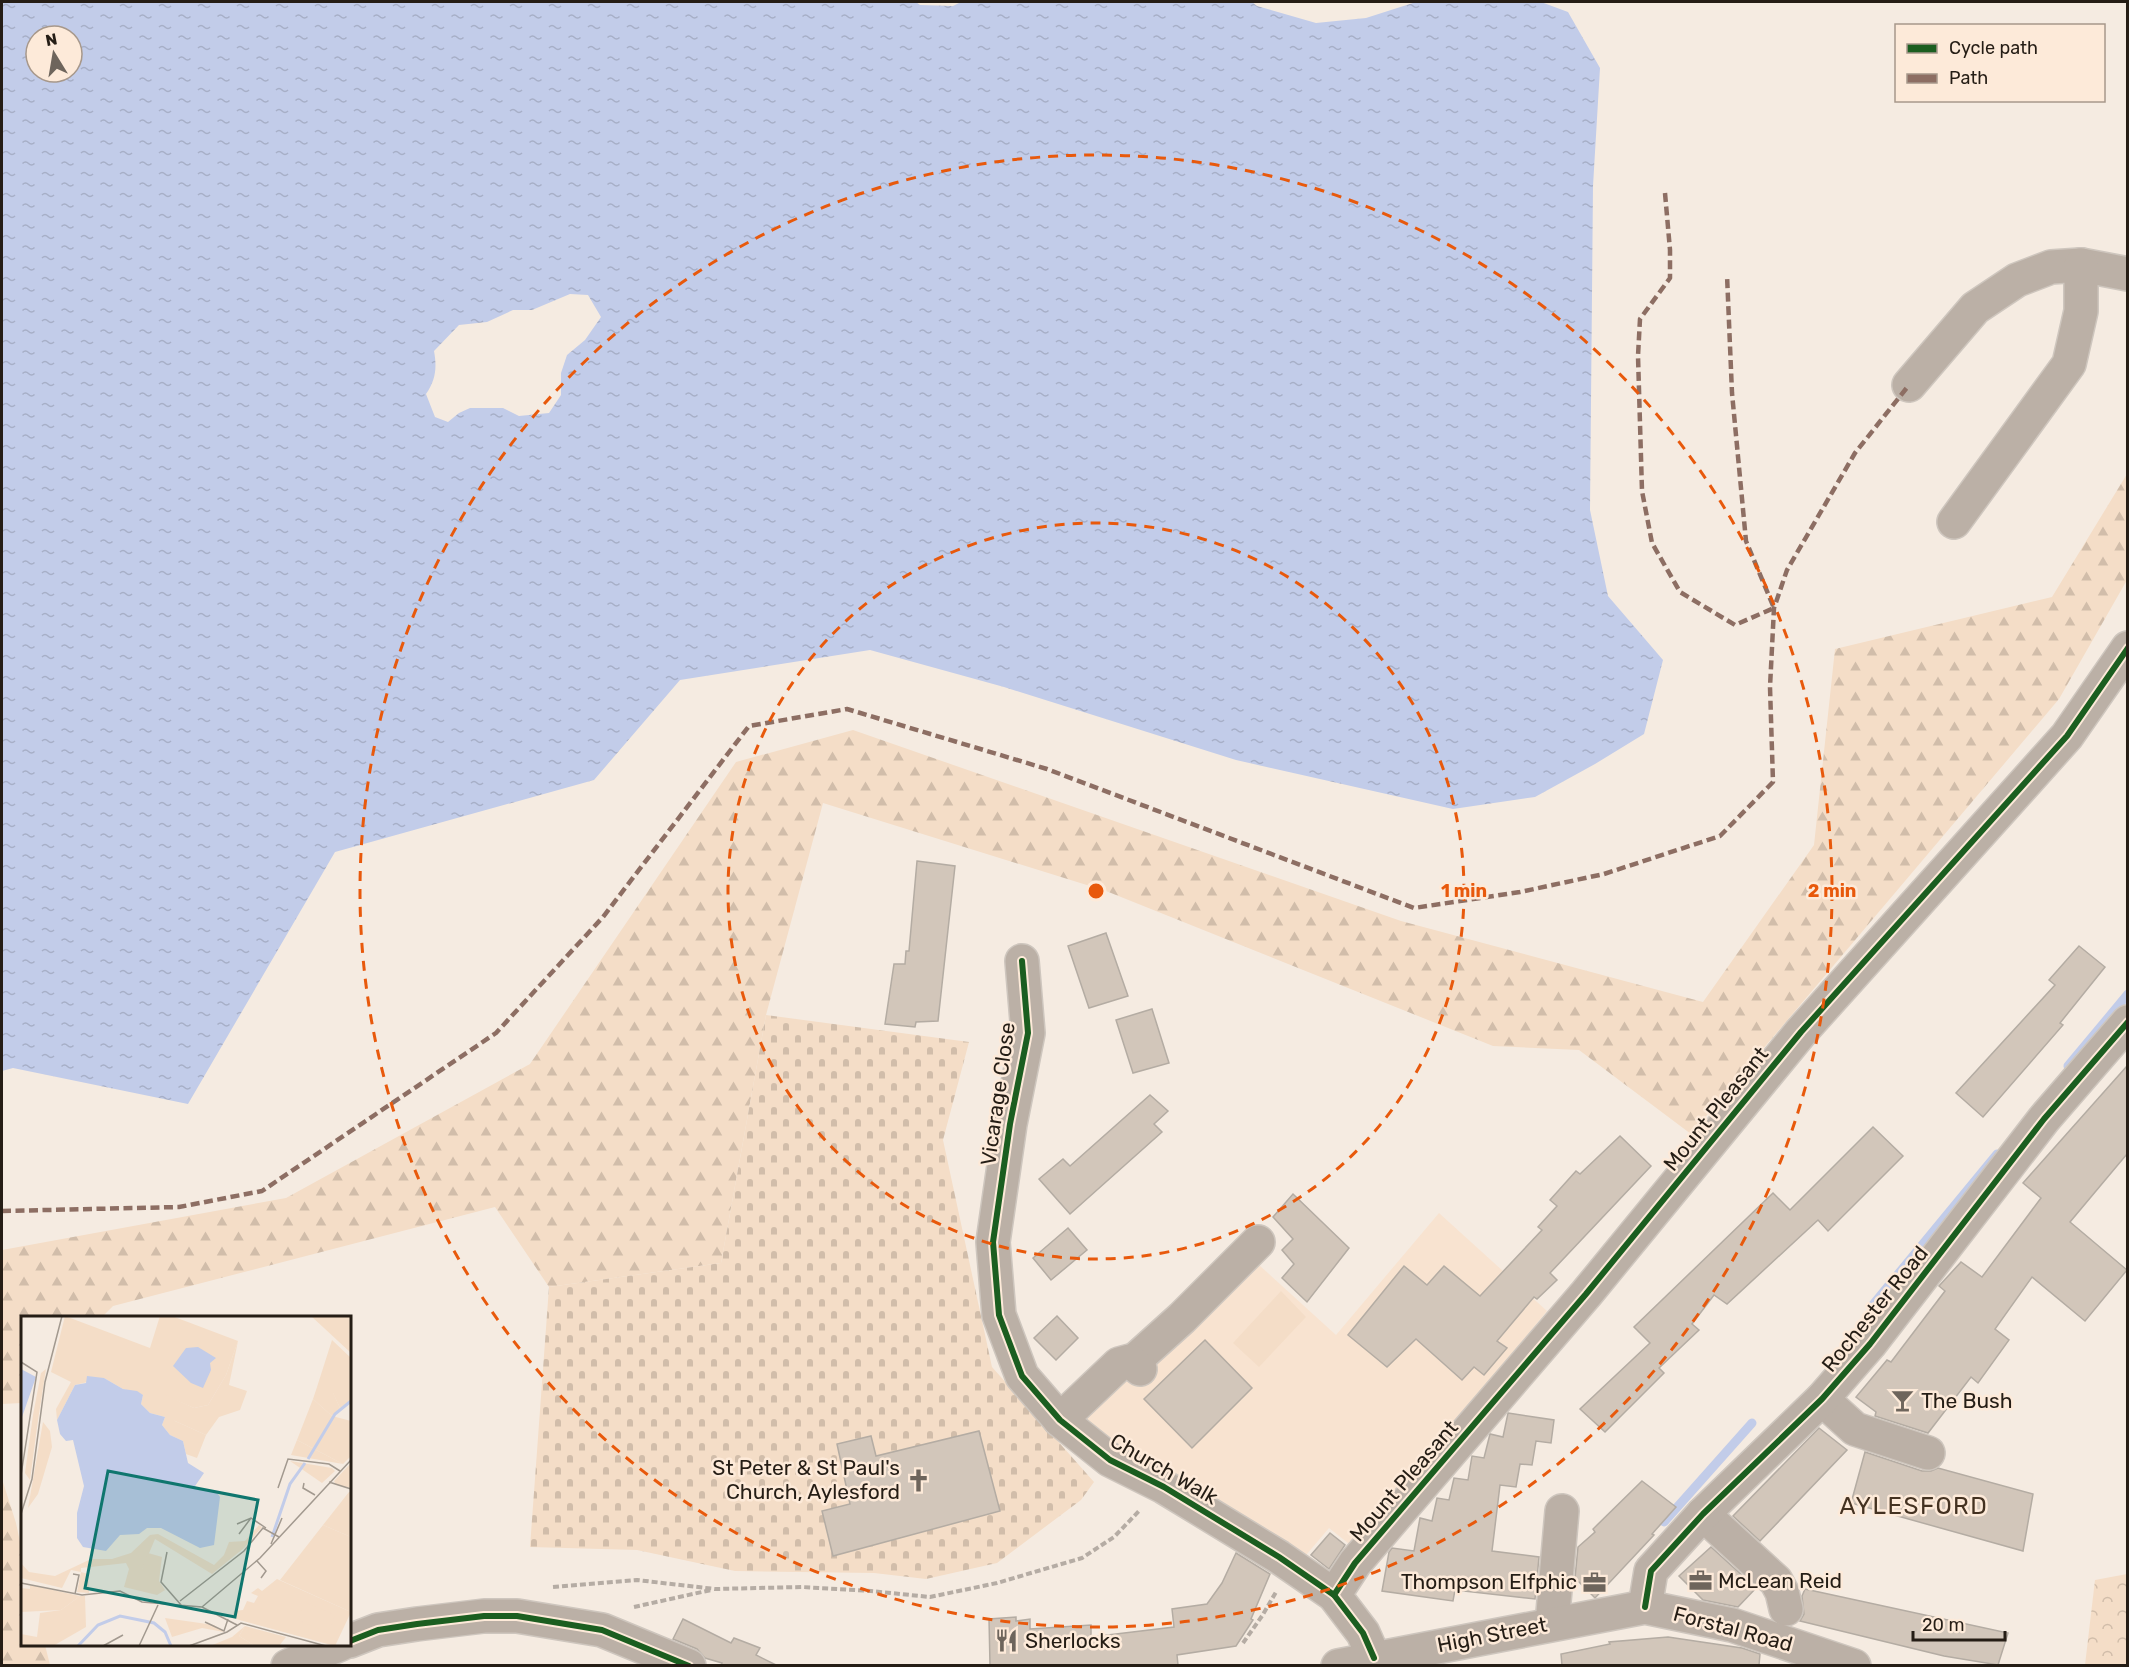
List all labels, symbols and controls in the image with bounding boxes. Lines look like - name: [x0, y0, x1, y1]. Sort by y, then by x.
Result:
- north arrow: [24, 24, 84, 84]
- legend: [1895, 24, 2105, 102]
- text: N: [44, 29, 59, 50]
- text: Cycle path: [1949, 37, 2038, 59]
- text: Path: [1949, 67, 1988, 89]
- text: 1 min: [1441, 880, 1487, 902]
- text: 2 min: [1808, 880, 1856, 902]
- centre of rings: [1086, 881, 1106, 901]
- street label: Vicarage Close: [975, 1021, 1020, 1167]
- street label: Mount Pleasant: [1658, 1042, 1773, 1176]
- street label: Rochester Road: [1816, 1241, 1933, 1377]
- inset map: [21, 1316, 351, 1646]
- bar icon: The Bush: [1890, 1388, 1916, 1414]
- place label: The Bush: [1921, 1388, 2013, 1413]
- street label: Mount Pleasant: [1344, 1415, 1463, 1546]
- street label: Church Walk: [1106, 1428, 1223, 1510]
- place label: St Peter & St Paul's Church, Aylesford: [712, 1455, 900, 1504]
- church icon: St Peter & St Paul's Church, Aylesford: [905, 1467, 931, 1493]
- district label: AYLESFORD: [1840, 1492, 1988, 1520]
- office icon: McLean Reid: [1687, 1568, 1713, 1594]
- place label: McLean Reid: [1718, 1568, 1842, 1593]
- place label: Thompson Elfphic: [1401, 1569, 1577, 1594]
- office icon: Thompson Elfphic: [1582, 1569, 1608, 1595]
- street label: Forstal Road: [1671, 1601, 1796, 1656]
- scale bar: [1913, 1604, 2004, 1642]
- street label: High Street: [1435, 1612, 1549, 1657]
- text: 20 m: [1922, 1614, 1964, 1636]
- restaurant icon: Sherlocks: [994, 1628, 1020, 1654]
- place label: Sherlocks: [1025, 1628, 1121, 1653]

